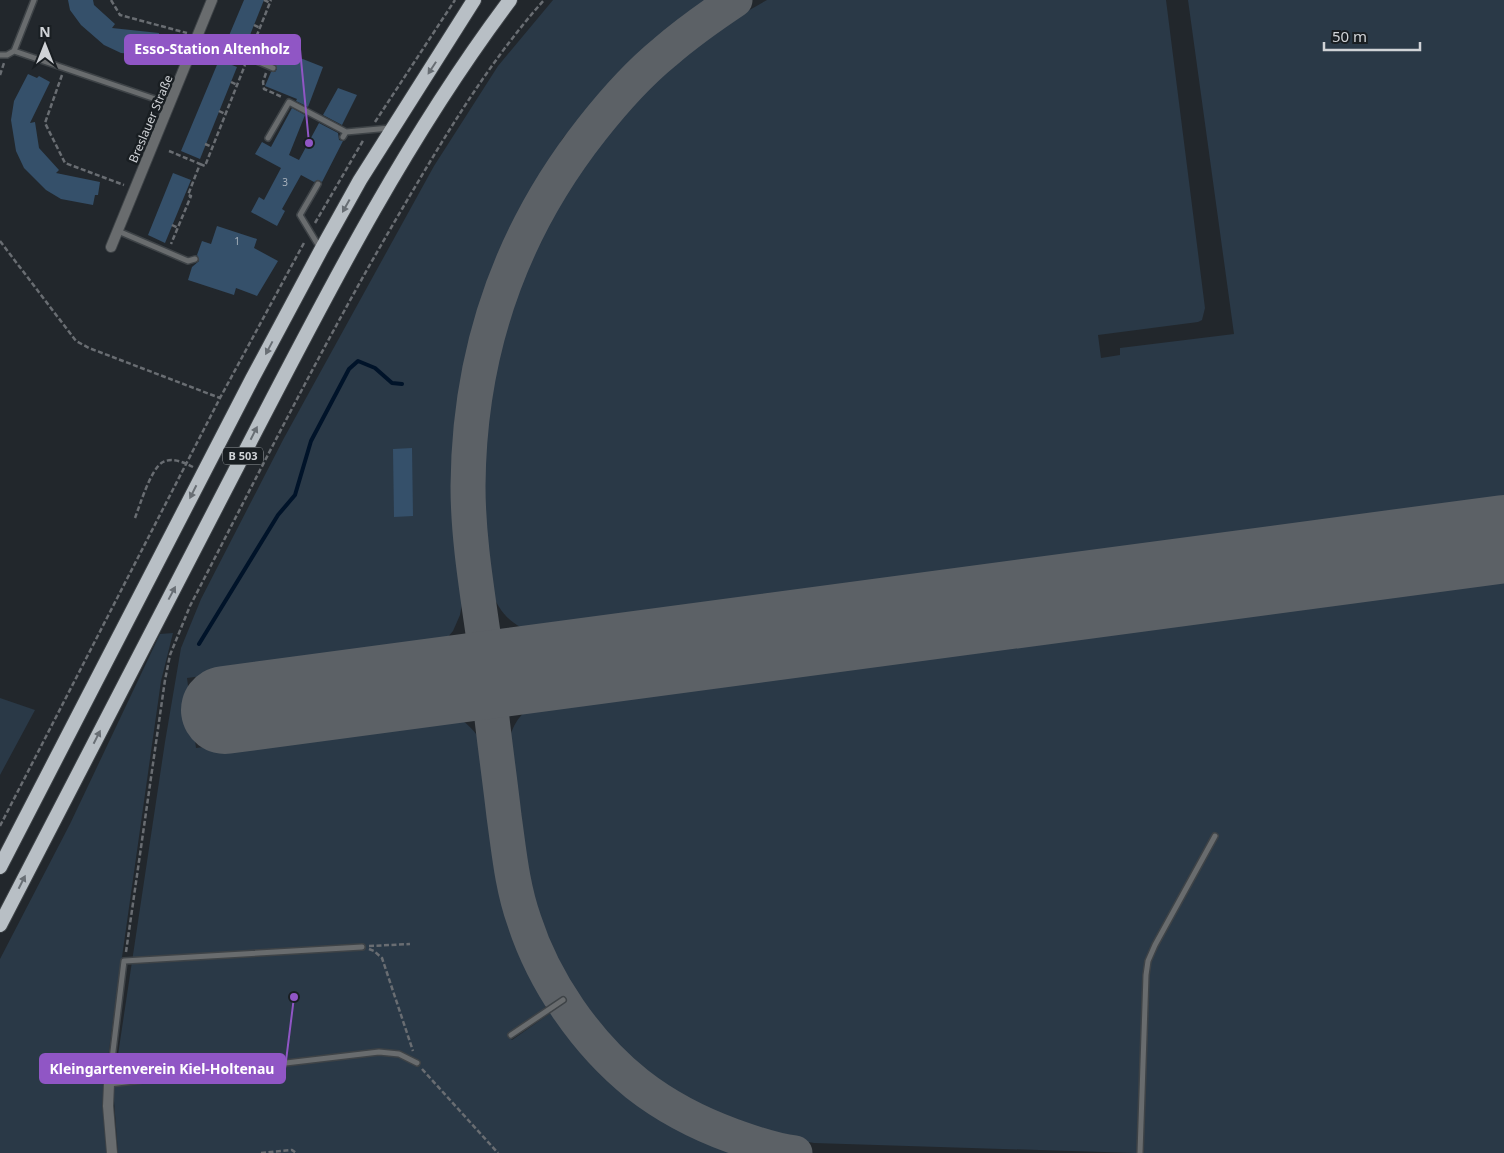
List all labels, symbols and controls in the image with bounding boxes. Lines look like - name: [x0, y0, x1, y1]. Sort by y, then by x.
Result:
- north arrow: [20, 20, 70, 70]
- scale bar: [1324, 20, 1420, 52]
- text: N: [39, 22, 51, 41]
- text: 50 m: [1332, 26, 1367, 46]
- callout: Esso-Station Altenholz: [125, 35, 300, 64]
- text: Esso-Station Altenholz: [134, 39, 290, 58]
- one-way arrow: [427, 61, 437, 74]
- street label: Breslauer Straße: [124, 72, 177, 165]
- house number: 3: [282, 175, 288, 189]
- one-way arrow: [342, 198, 350, 213]
- house number: 1: [234, 234, 240, 248]
- one-way arrow: [264, 342, 273, 355]
- one-way arrow: [250, 426, 258, 441]
- road number: B 503: [223, 448, 263, 464]
- one-way arrow: [189, 485, 197, 500]
- one-way arrow: [167, 586, 176, 600]
- one-way arrow: [93, 730, 101, 745]
- one-way arrow: [18, 875, 26, 889]
- callout: Kleingartenverein Kiel-Holtenau: [40, 1054, 285, 1083]
- text: Kleingartenverein Kiel-Holtenau: [50, 1059, 274, 1078]

